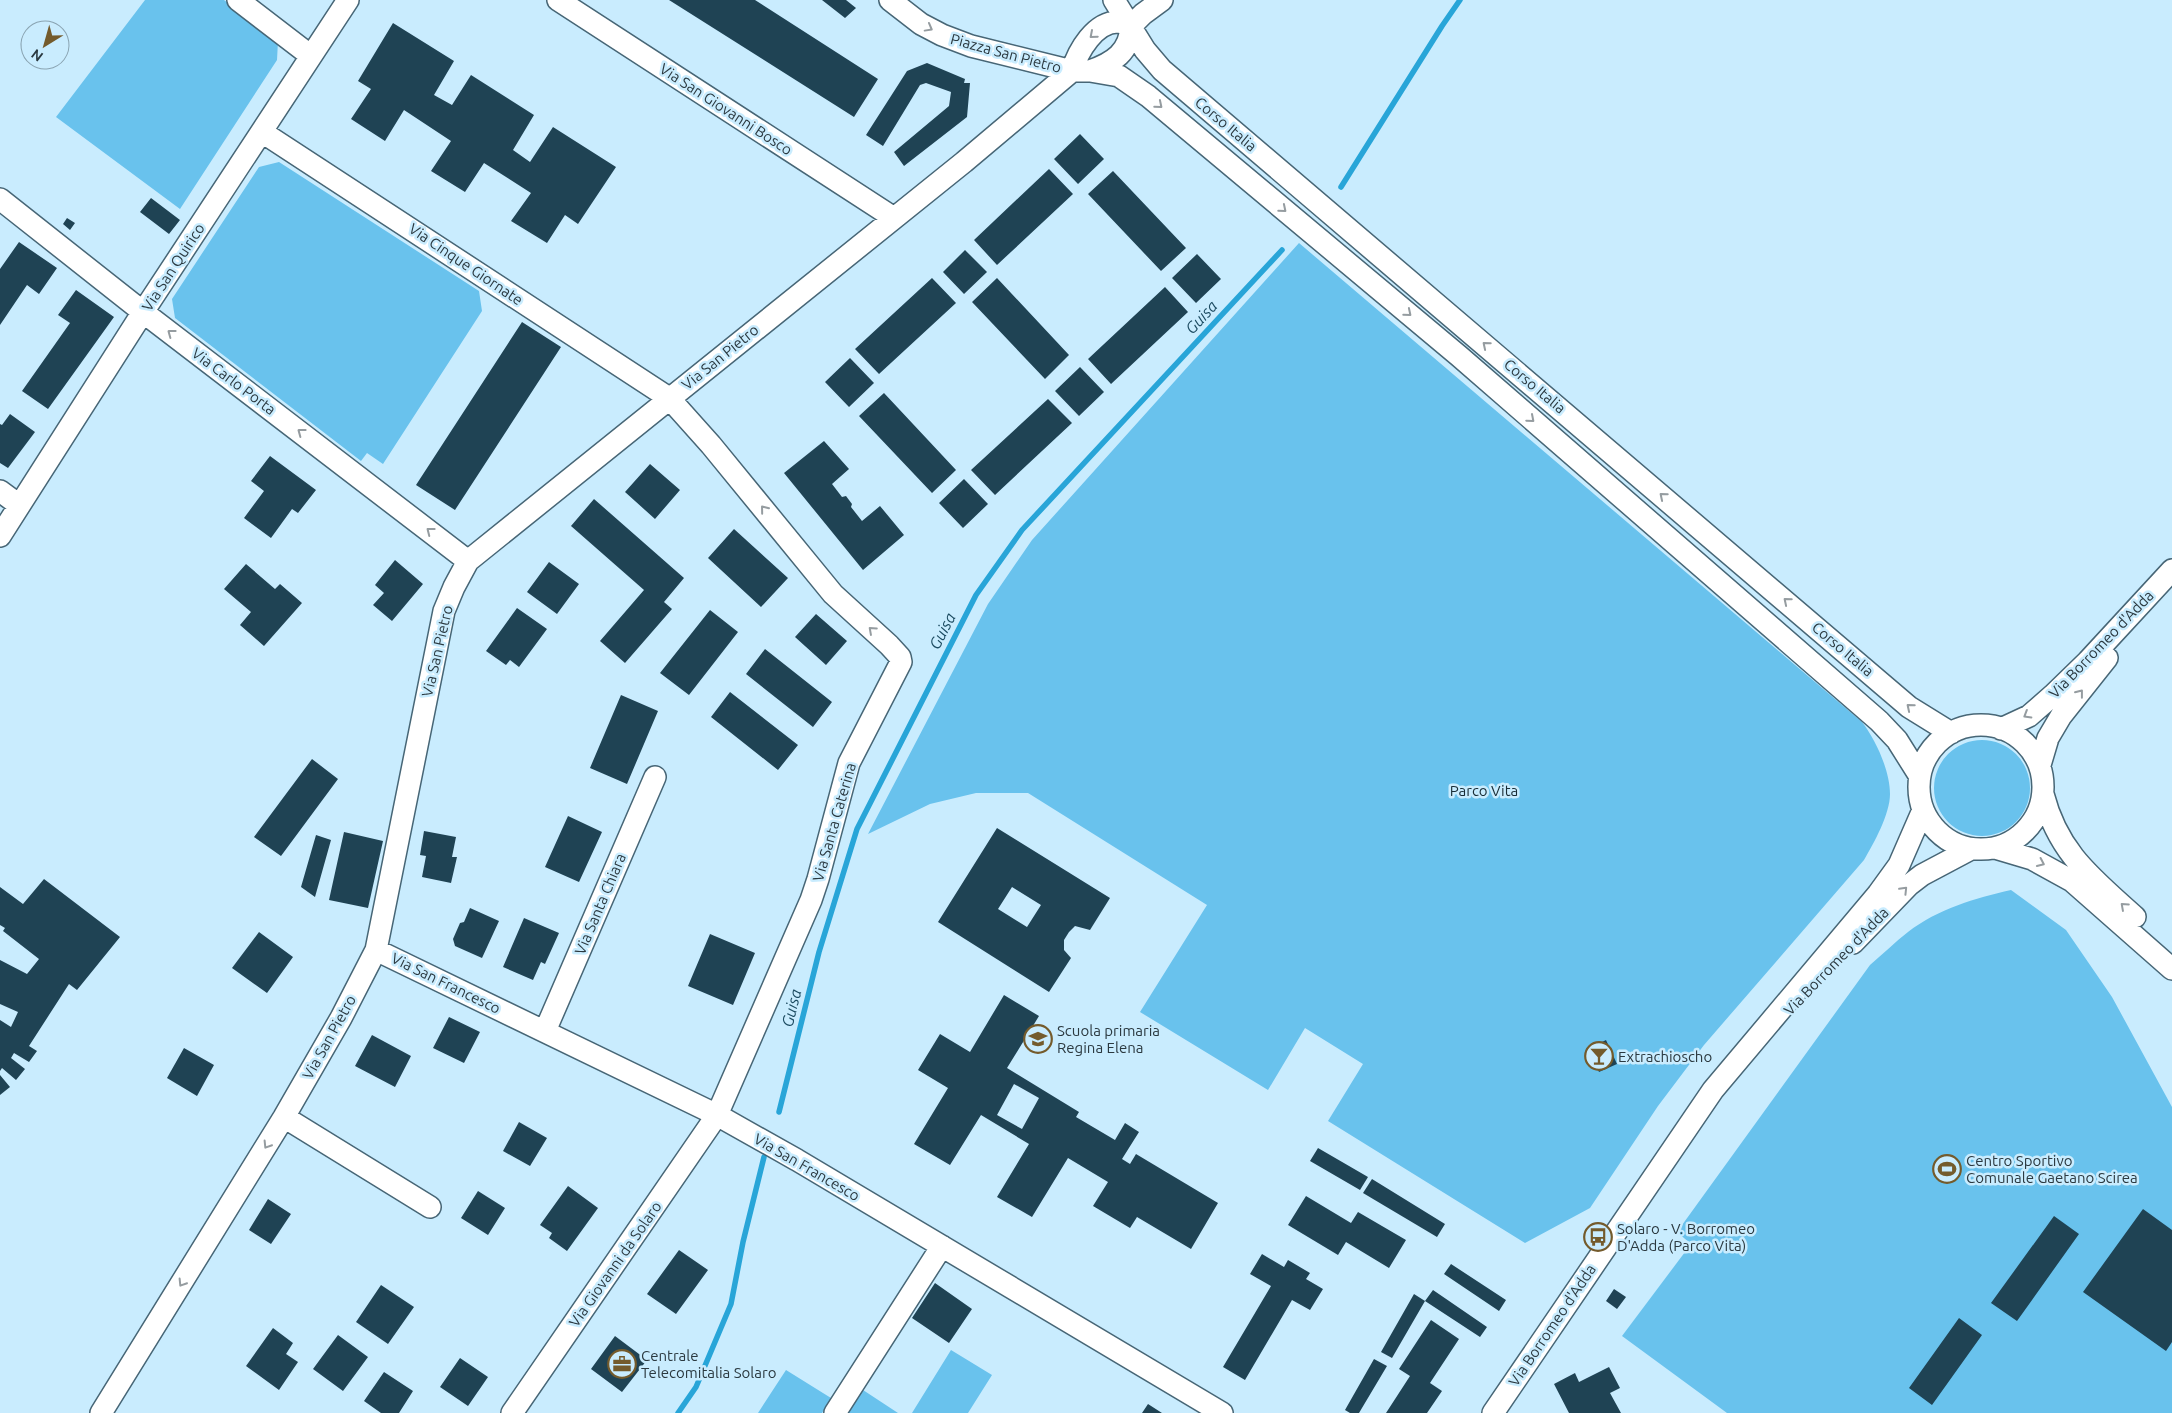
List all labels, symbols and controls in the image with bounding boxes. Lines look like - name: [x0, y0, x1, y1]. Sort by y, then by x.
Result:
- north arrow: [20, 20, 70, 70]
- one-way arrow: [924, 22, 933, 32]
- one-way arrow: [1089, 29, 1098, 38]
- street label: Piazza San Pietro: [949, 30, 1063, 76]
- text: N: [28, 46, 46, 65]
- street label: Via San Giovanni Bosco: [657, 60, 795, 158]
- street label: Corso Italia: [1192, 93, 1260, 155]
- one-way arrow: [1153, 99, 1162, 108]
- one-way arrow: [1278, 203, 1287, 212]
- street label: Via San Quirico: [138, 220, 208, 314]
- street label: Via Cinque Giornate: [406, 220, 526, 308]
- water label: Guisa: [1181, 297, 1221, 337]
- one-way arrow: [1402, 307, 1411, 316]
- street label: Via San Pietro: [678, 321, 762, 393]
- one-way arrow: [168, 330, 177, 339]
- one-way arrow: [1483, 342, 1492, 351]
- street label: Via Carlo Porta: [189, 344, 279, 418]
- street label: Corso Italia: [1501, 355, 1569, 417]
- one-way arrow: [1526, 413, 1535, 422]
- one-way arrow: [298, 429, 307, 437]
- one-way arrow: [1660, 493, 1669, 502]
- one-way arrow: [760, 506, 769, 515]
- one-way arrow: [426, 528, 435, 537]
- street label: Via Borromeo d'Adda: [2045, 587, 2157, 701]
- one-way arrow: [1783, 598, 1792, 607]
- street label: Via San Pietro: [418, 603, 456, 699]
- water label: Guisa: [925, 609, 959, 652]
- street label: Corso Italia: [1809, 618, 1877, 680]
- one-way arrow: [869, 627, 878, 636]
- one-way arrow: [2074, 689, 2083, 698]
- one-way arrow: [1907, 704, 1916, 712]
- one-way arrow: [2023, 709, 2032, 719]
- street label: Via Santa Caterina: [809, 761, 859, 883]
- park label: Parco Vita: [1450, 782, 1518, 799]
- street label: Via Santa Chiara: [571, 851, 629, 957]
- one-way arrow: [2036, 857, 2045, 868]
- one-way arrow: [1898, 887, 1907, 896]
- one-way arrow: [2120, 903, 2129, 912]
- street label: Via Borromeo d'Adda: [1780, 904, 1892, 1018]
- street label: Via San Francesco: [389, 949, 503, 1017]
- water label: Guisa: [778, 987, 804, 1029]
- street label: Via San Pietro: [299, 992, 359, 1082]
- place label: Scuola primaria Regina Elena: [1057, 1022, 1160, 1056]
- school or university icon: Scuola primaria Regina Elena: [1023, 1024, 1053, 1054]
- bar icon: Extrachioscho: [1584, 1041, 1614, 1071]
- place label: Extrachioscho: [1618, 1048, 1712, 1065]
- street label: Via San Francesco: [751, 1130, 863, 1204]
- one-way arrow: [264, 1139, 273, 1148]
- place label: Centro Sportivo Comunale Gaetano Scirea: [1966, 1152, 2138, 1186]
- sports icon: Centro Sportivo Comunale Gaetano Scirea: [1932, 1154, 1962, 1184]
- street label: Via Giovanni da Solaro: [565, 1198, 665, 1330]
- place label: Solaro - V. Borromeo D'Adda (Parco Vita): [1617, 1220, 1755, 1254]
- bus stop icon: Solaro - V. Borromeo D'Adda (Parco Vita): [1583, 1222, 1613, 1252]
- street label: Via Borromeo d'Adda: [1505, 1261, 1599, 1389]
- one-way arrow: [178, 1278, 188, 1287]
- place label: Centrale Telecomitalia Solaro: [641, 1347, 776, 1381]
- office icon: Centrale Telecomitalia Solaro: [607, 1349, 637, 1379]

